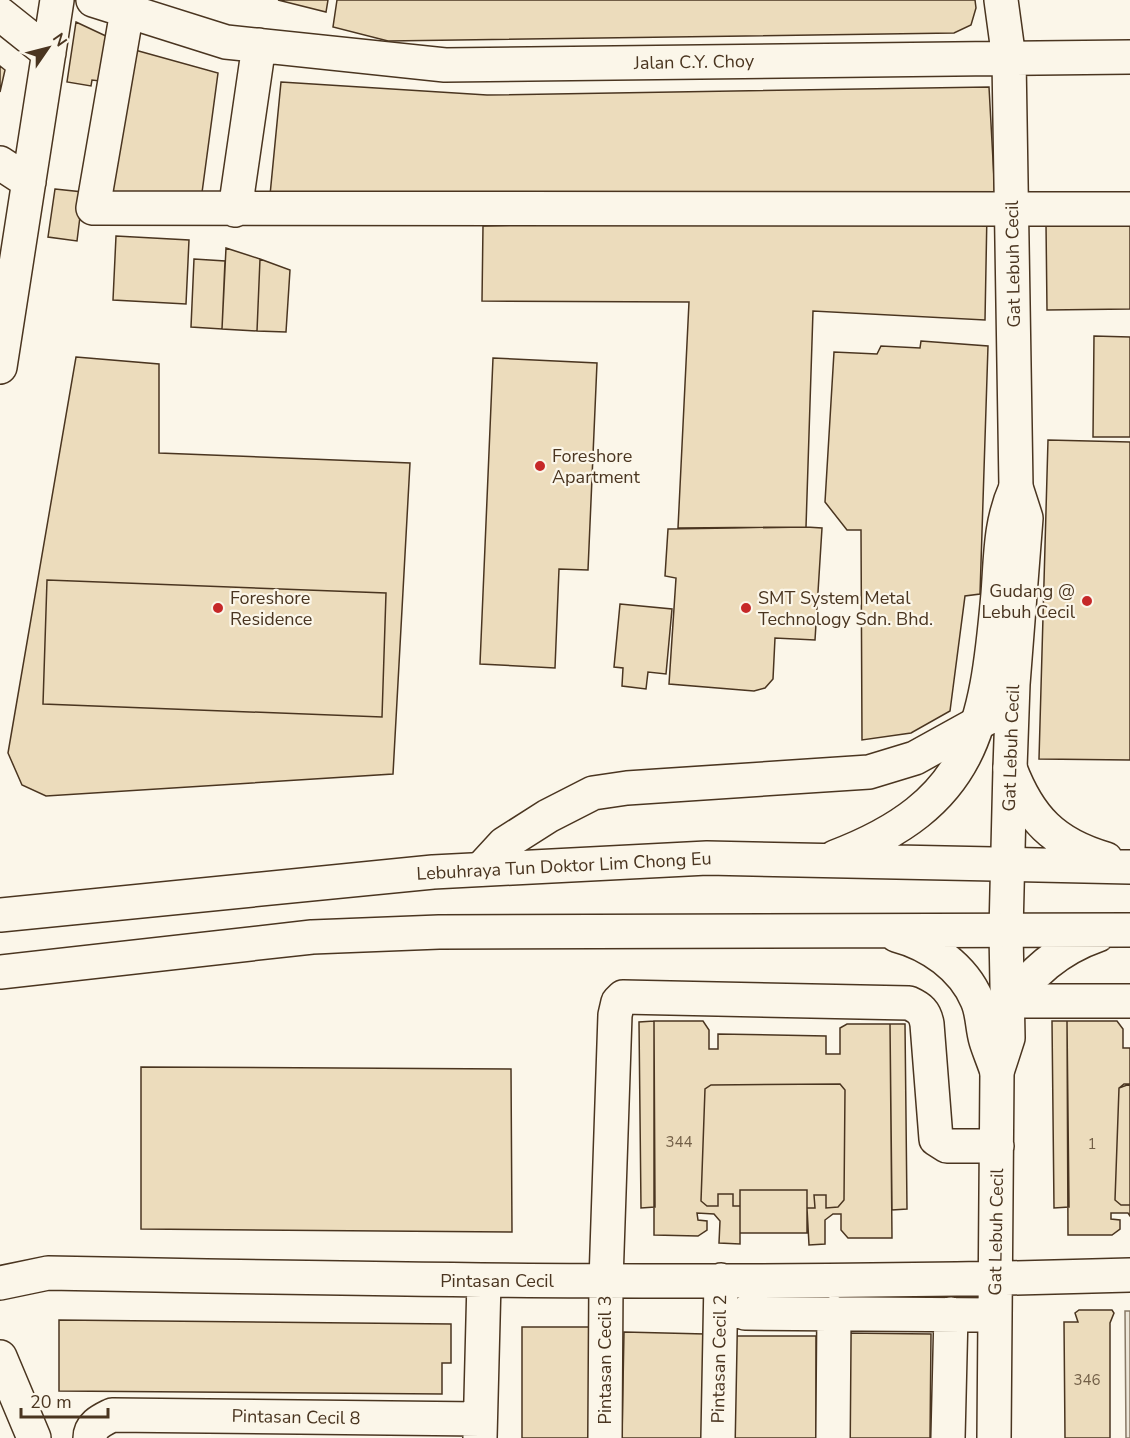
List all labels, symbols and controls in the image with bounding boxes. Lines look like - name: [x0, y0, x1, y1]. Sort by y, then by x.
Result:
- north arrow: [18, 18, 78, 78]
- text: N: [47, 29, 72, 51]
- street label: Jalan C.Y. Choy: [633, 49, 755, 75]
- street label: Gat Lebuh Cecil: [1000, 200, 1026, 328]
- place label: Foreshore Apartment: [552, 444, 641, 489]
- marker: Foreshore Apartment: [533, 459, 547, 473]
- place label: Gudang @ Lebuh Cecil: [981, 579, 1076, 624]
- place label: Foreshore Residence: [230, 586, 312, 631]
- place label: SMT System Metal Technology Sdn. Bhd.: [758, 586, 933, 631]
- marker: Gudang @ Lebuh Cecil: [1080, 594, 1094, 608]
- marker: Foreshore Residence: [211, 601, 225, 615]
- marker: SMT System Metal Technology Sdn. Bhd.: [739, 601, 753, 615]
- street label: Gat Lebuh Cecil: [997, 683, 1025, 812]
- street label: Lebuhraya Tun Doktor Lim Chong Eu: [416, 846, 712, 886]
- house number: 344: [665, 1132, 693, 1152]
- house number: 1: [1087, 1134, 1097, 1154]
- street label: Gat Lebuh Cecil: [983, 1168, 1009, 1296]
- street label: Pintasan Cecil: [440, 1269, 554, 1293]
- street label: Pintasan Cecil 2: [706, 1294, 732, 1424]
- street label: Pintasan Cecil 3: [593, 1295, 617, 1425]
- house number: 346: [1073, 1370, 1101, 1390]
- scale bar: [21, 1381, 108, 1419]
- text: 20 m: [30, 1390, 72, 1414]
- street label: Pintasan Cecil 8: [231, 1404, 361, 1430]

